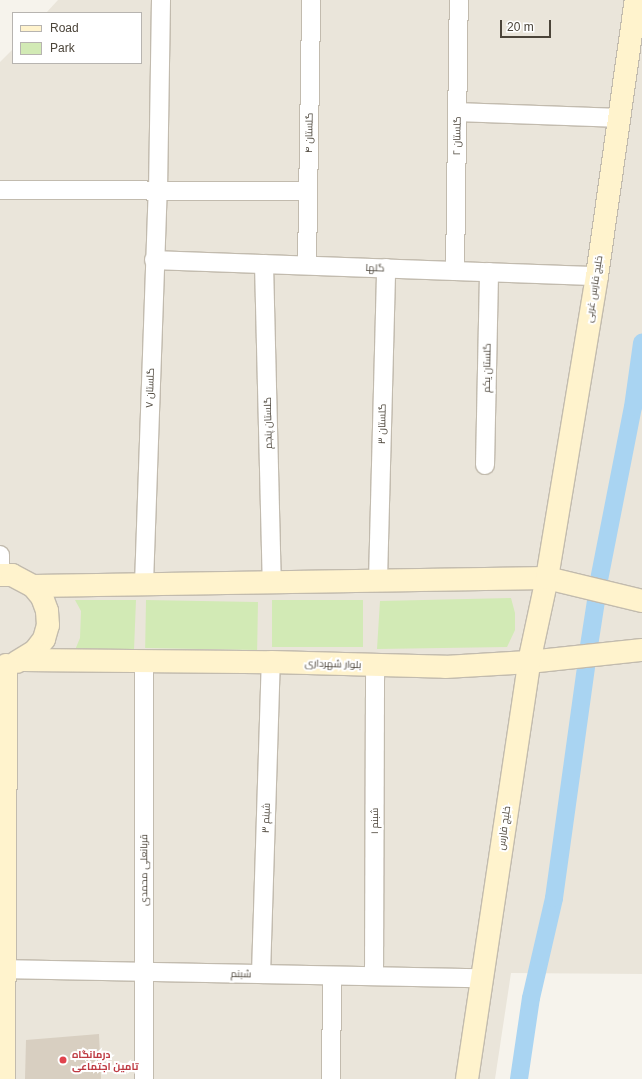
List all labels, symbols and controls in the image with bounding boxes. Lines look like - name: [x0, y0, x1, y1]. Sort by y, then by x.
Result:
- legend: [12, 12, 142, 64]
- scale bar: [502, 12, 553, 38]
- text: 20 m: [507, 20, 534, 34]
- text: Road: [50, 21, 79, 35]
- text: Park: [50, 41, 75, 55]
- street label: گلستان ۴: [303, 113, 315, 153]
- street label: گلستان ۲: [451, 116, 463, 156]
- street label: خلیج فارس غربی: [583, 255, 605, 323]
- street label: گلها: [365, 262, 385, 274]
- street label: گلستان یکم: [481, 343, 493, 393]
- street label: گلستان ۷: [143, 368, 157, 408]
- street label: گلستان پنجم: [262, 397, 274, 449]
- street label: گلستان ۳: [376, 404, 388, 444]
- street label: بلوار شهرداری: [305, 657, 361, 671]
- street label: شبنم ۳: [259, 803, 273, 833]
- street label: خلیج فارس: [495, 805, 513, 851]
- street label: شبنم ۱: [369, 808, 381, 834]
- street label: قربانعلی محمدی: [138, 834, 150, 906]
- street label: شبنم: [231, 968, 251, 980]
- place label: درمانگاه تامین اجتماعی: [72, 1048, 138, 1072]
- marker: درمانگاه تامین اجتماعی: [57, 1054, 69, 1066]

